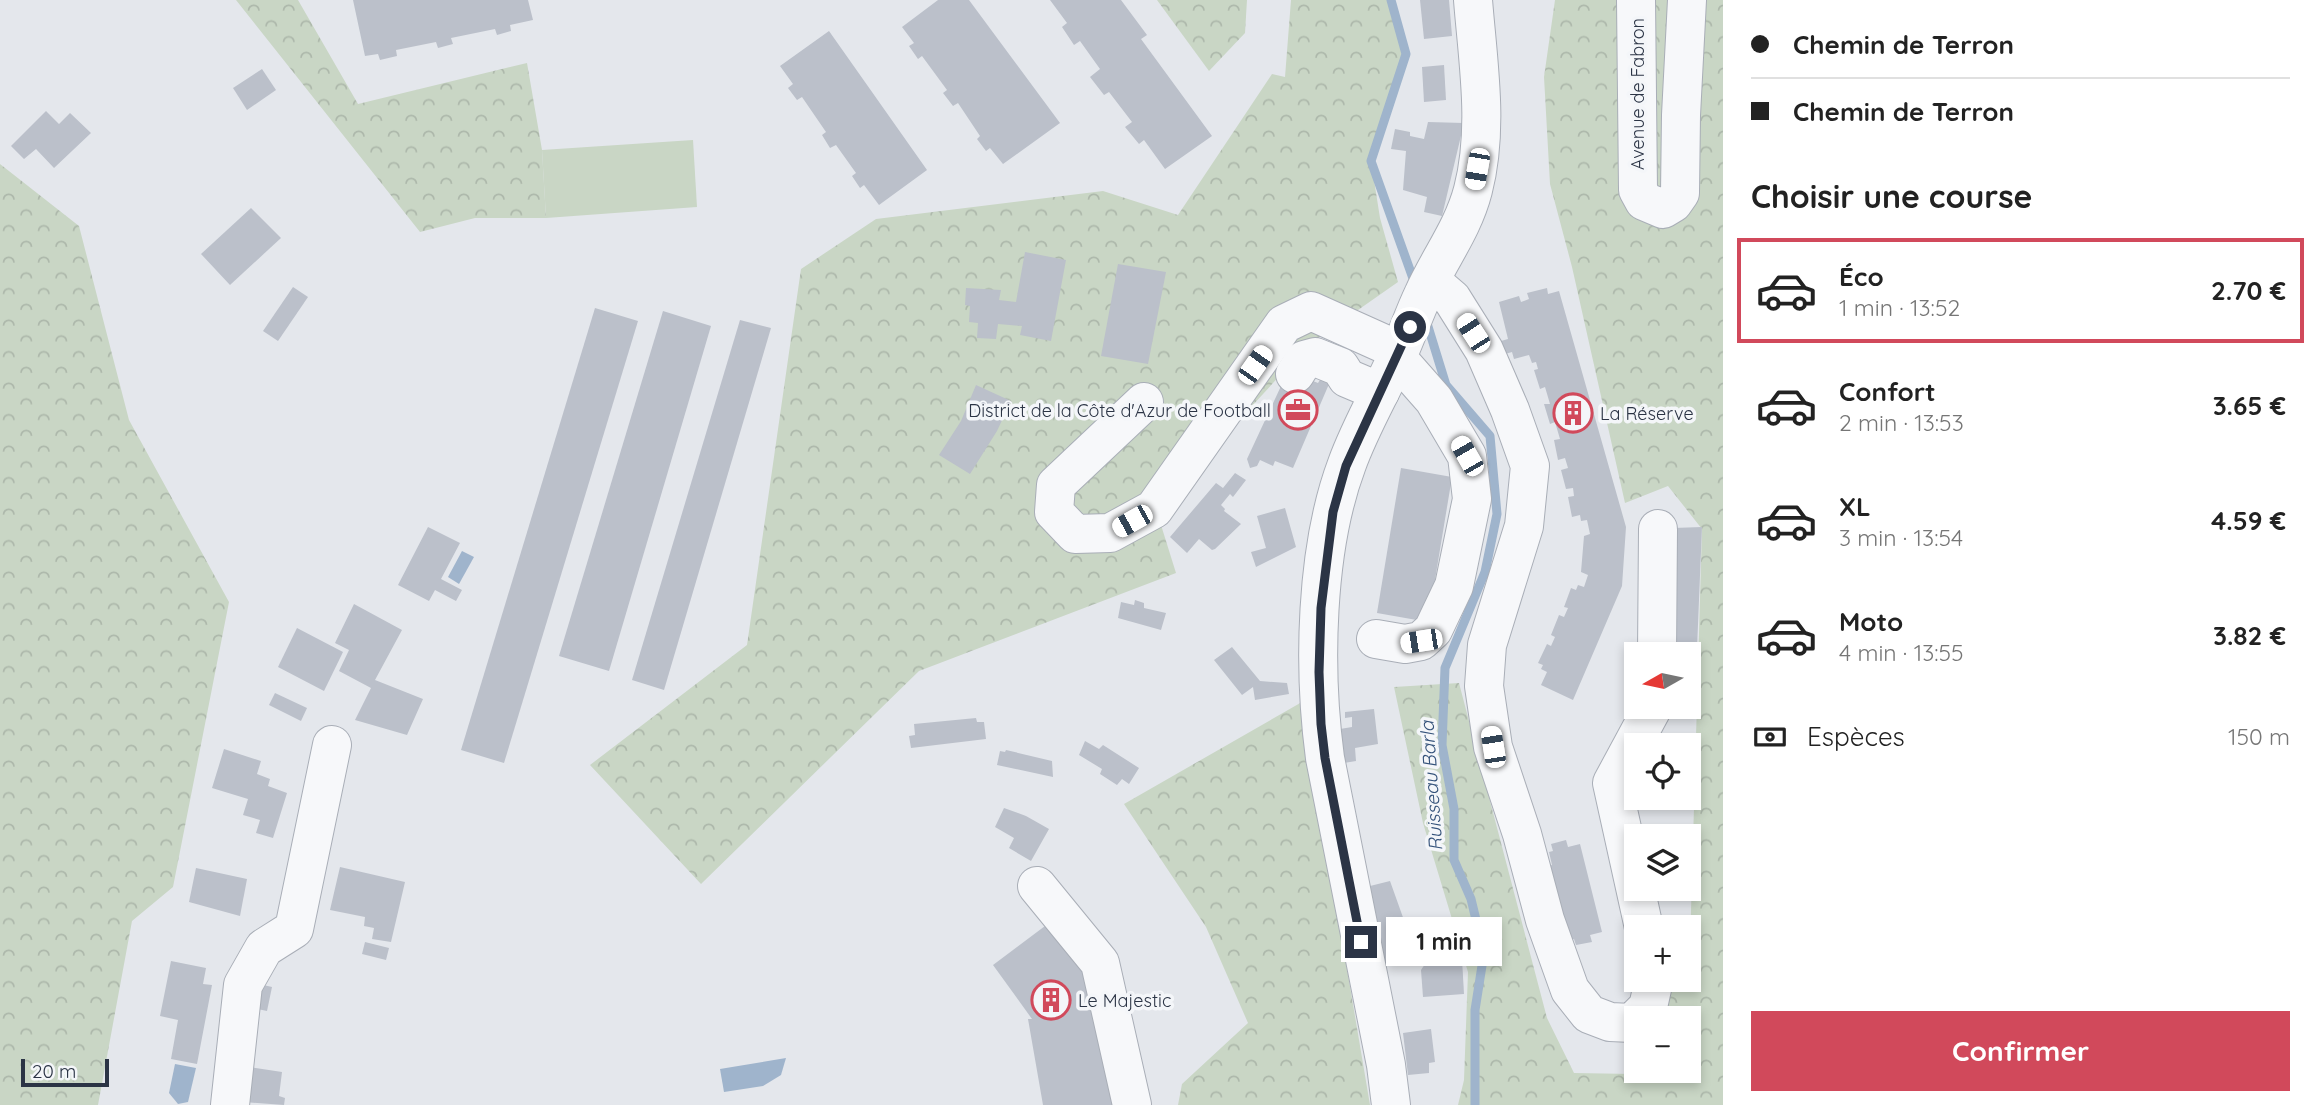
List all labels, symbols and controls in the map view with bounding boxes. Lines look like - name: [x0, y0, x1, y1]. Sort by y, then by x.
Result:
- street label: Avenue de Fabron: [1626, 18, 1649, 170]
- text: Chemin de Terron: [1793, 28, 2014, 61]
- text: Chemin de Terron: [1793, 95, 2014, 128]
- car: [1464, 146, 1491, 192]
- text: Choisir une course: [1751, 176, 2032, 216]
- icon: car: [1755, 259, 1818, 322]
- text: Éco: [1839, 260, 1884, 293]
- text: 2.70 €: [2211, 274, 2286, 307]
- text: 1 min · 13:52: [1839, 293, 1960, 322]
- car: [1453, 310, 1494, 356]
- route start: [1394, 311, 1426, 343]
- car: [1235, 342, 1276, 388]
- icon: car: [1755, 374, 1818, 437]
- text: Confort: [1839, 375, 1936, 408]
- office icon: District de la Côte d'Azur de Football: [1277, 389, 1319, 431]
- text: 3.65 €: [2213, 389, 2286, 422]
- building icon: La Réserve: [1552, 392, 1594, 434]
- place label: District de la Côte d'Azur de Football: [968, 399, 1271, 422]
- place label: La Réserve: [1600, 402, 1694, 425]
- text: 2 min · 13:53: [1839, 408, 1964, 437]
- car: [1448, 433, 1487, 479]
- icon: car: [1755, 489, 1818, 552]
- text: XL: [1839, 490, 1871, 523]
- car: [1109, 502, 1156, 540]
- text: 4.59 €: [2211, 504, 2286, 537]
- text: 3 min · 13:54: [1839, 523, 1963, 552]
- icon: car: [1755, 604, 1818, 667]
- text: Moto: [1839, 605, 1903, 638]
- text: 3.82 €: [2213, 619, 2286, 652]
- car: [1399, 627, 1444, 655]
- text: 4 min · 13:55: [1839, 638, 1964, 667]
- north arrow: [1624, 642, 1701, 719]
- map controls: [1624, 642, 1701, 1083]
- icon: cash: [1751, 718, 1789, 756]
- water label: Ruisseau Barla: [1414, 719, 1448, 852]
- text: Espèces: [1807, 720, 1905, 753]
- text: 150 m: [2228, 722, 2290, 751]
- car: [1480, 725, 1507, 769]
- button: locate: [1624, 733, 1701, 810]
- button: layers: [1624, 824, 1701, 901]
- button: +: [1624, 915, 1701, 992]
- callout: 1 min: [1386, 918, 1501, 967]
- route end: [1345, 926, 1377, 958]
- text: 1 min: [1416, 927, 1472, 956]
- building icon: Le Majestic: [1030, 979, 1072, 1021]
- place label: Le Majestic: [1078, 989, 1171, 1012]
- button: −: [1624, 1006, 1701, 1083]
- button: Confirmer: [1751, 1011, 2290, 1091]
- scale bar: [21, 1056, 108, 1088]
- text: 20 m: [32, 1059, 76, 1083]

